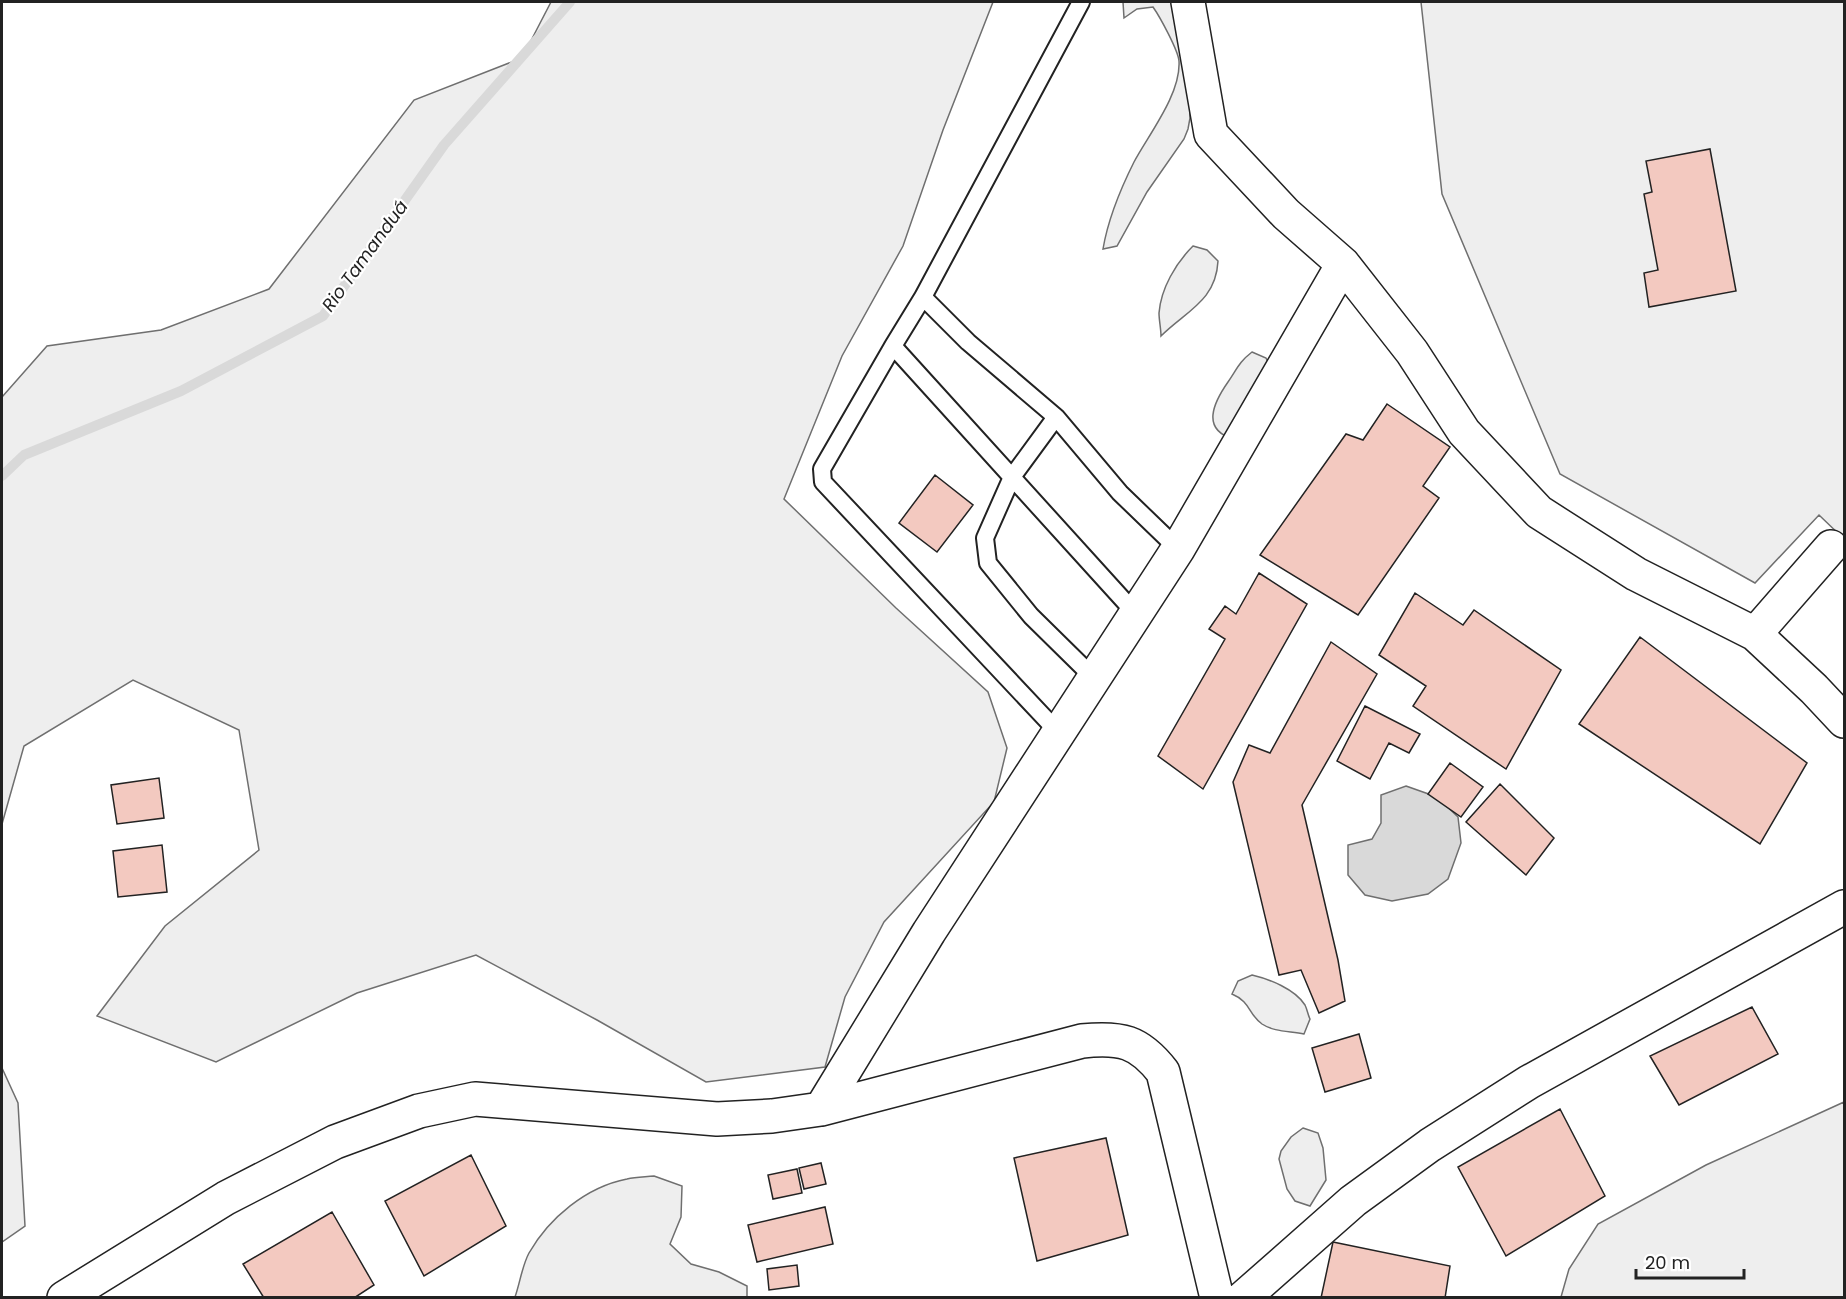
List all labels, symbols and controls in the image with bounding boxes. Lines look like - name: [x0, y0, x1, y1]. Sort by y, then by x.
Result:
- water label: Rio Tamanduá: [316, 195, 414, 317]
- scale bar: [1636, 1242, 1744, 1280]
- text: 20 m: [1645, 1250, 1690, 1275]

